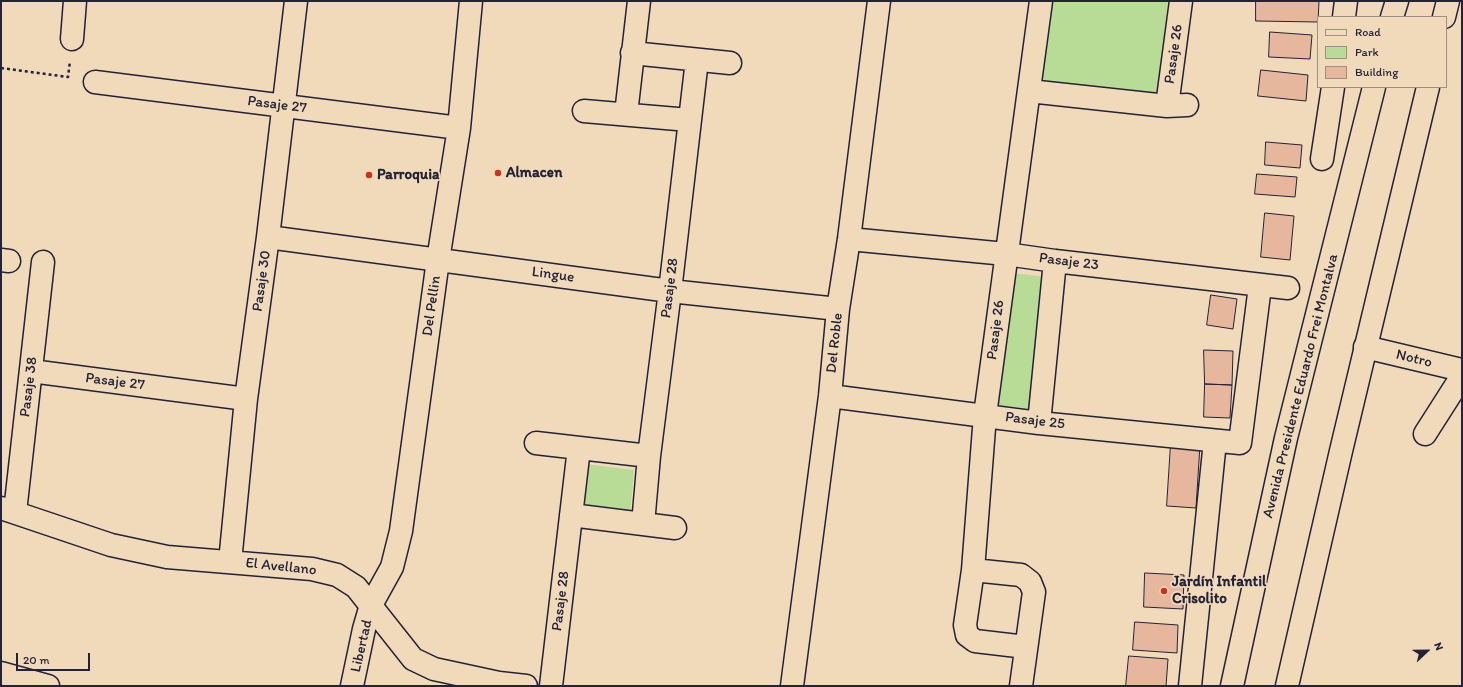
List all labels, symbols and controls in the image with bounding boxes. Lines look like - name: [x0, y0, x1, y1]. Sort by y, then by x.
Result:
- legend: [1317, 16, 1447, 88]
- street label: Pasaje 26: [1161, 23, 1187, 85]
- text: Road: [1355, 25, 1381, 39]
- text: Park: [1355, 45, 1379, 59]
- text: Building: [1355, 65, 1398, 79]
- street label: Pasaje 27: [246, 92, 308, 118]
- place label: Almacen: [506, 164, 562, 182]
- place label: Parroquia: [377, 166, 439, 184]
- marker: Almacen: [493, 168, 503, 178]
- marker: Parroquia: [364, 170, 374, 180]
- street label: Pasaje 30: [249, 249, 275, 313]
- street label: Pasaje 23: [1038, 249, 1100, 275]
- street label: Avenida Presidente Eduardo Frei Montalva: [1259, 252, 1343, 520]
- street label: Pasaje 28: [657, 257, 683, 319]
- street label: Lingue: [530, 263, 576, 287]
- street label: Del Pellin: [419, 275, 445, 337]
- street label: Pasaje 26: [983, 299, 1009, 361]
- street label: Del Roble: [823, 312, 847, 374]
- street label: Notro: [1394, 346, 1434, 372]
- street label: Pasaje 38: [16, 356, 42, 418]
- street label: Pasaje 27: [84, 369, 146, 395]
- street label: Pasaje 25: [1004, 408, 1066, 434]
- street label: El Avellano: [245, 554, 317, 580]
- street label: Pasaje 28: [548, 570, 574, 632]
- place label: Jardín Infantil Crisolito: [1172, 573, 1266, 608]
- marker: Jardín Infantil Crisolito: [1159, 586, 1169, 596]
- street label: Libertad: [347, 618, 377, 674]
- north arrow: [1407, 631, 1447, 671]
- text: N: [1431, 640, 1446, 652]
- scale bar: [18, 645, 92, 671]
- text: 20 m: [23, 653, 50, 667]

